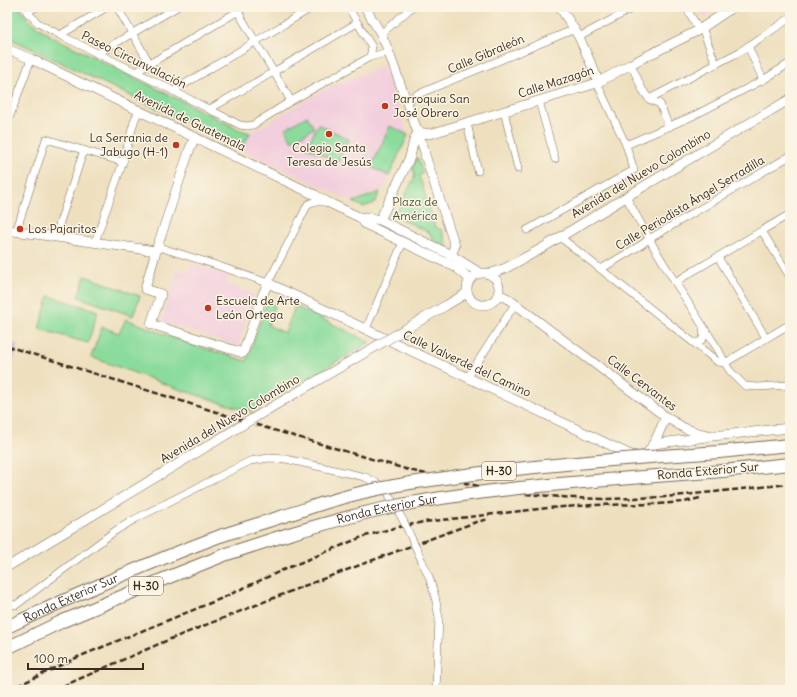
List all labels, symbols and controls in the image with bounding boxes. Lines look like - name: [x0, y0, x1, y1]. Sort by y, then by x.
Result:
- street label: Paseo Circunvalación: [79, 28, 189, 92]
- street label: Calle Gibraleón: [445, 31, 526, 76]
- street label: Calle Mazagón: [516, 62, 596, 101]
- street label: Avenida de Guatemala: [132, 87, 249, 154]
- place label: Parroquia San José Obrero: [393, 91, 470, 120]
- marker: Parroquia San José Obrero: [380, 101, 390, 111]
- street label: Avenida del Nuevo Colombino: [568, 126, 713, 221]
- marker: Colegio Santa Teresa de Jesús: [324, 129, 334, 139]
- place label: La Serrania de Jabugo (H-1): [89, 130, 168, 159]
- marker: La Serrania de Jabugo (H-1): [171, 140, 181, 150]
- place label: Colegio Santa Teresa de Jesús: [287, 140, 371, 169]
- street label: Calle Periodista Ángel Serradilla: [613, 152, 767, 253]
- park label: Plaza de América: [392, 194, 438, 223]
- place label: Los Pajaritos: [28, 221, 97, 236]
- marker: Los Pajaritos: [15, 224, 25, 234]
- place label: Escuela de Arte León Ortega: [216, 293, 300, 322]
- marker: Escuela de Arte León Ortega: [203, 303, 213, 313]
- street label: Calle Valverde del Camino: [401, 327, 534, 400]
- street label: Calle Cervantes: [604, 351, 680, 414]
- street label: Avenida del Nuevo Colombino: [157, 371, 302, 466]
- street label: Ronda Exterior Sur: [657, 459, 759, 482]
- road number: H-30: [482, 462, 516, 480]
- street label: Ronda Exterior Sur: [335, 491, 438, 527]
- street label: Ronda Exterior Sur: [21, 570, 120, 625]
- road number: H-30: [129, 577, 163, 595]
- scale bar: [28, 645, 143, 671]
- text: 100 m: [34, 651, 68, 666]

